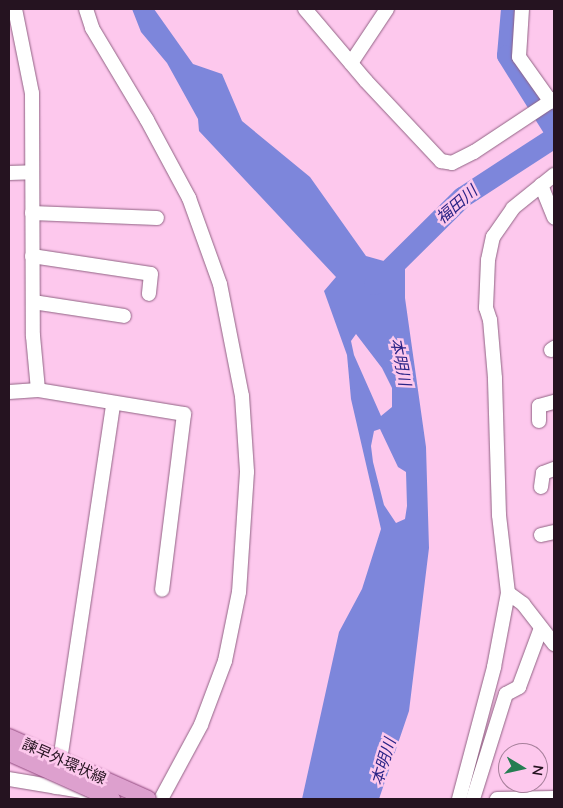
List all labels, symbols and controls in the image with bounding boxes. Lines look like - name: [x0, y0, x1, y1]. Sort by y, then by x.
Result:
- water label: 福田川: [433, 182, 481, 228]
- water label: 本明川: [386, 337, 414, 387]
- street label: 諫早外環状線: [19, 735, 109, 789]
- water label: 本明川: [368, 736, 400, 788]
- north arrow: [498, 743, 548, 793]
- text: N: [527, 764, 548, 777]

